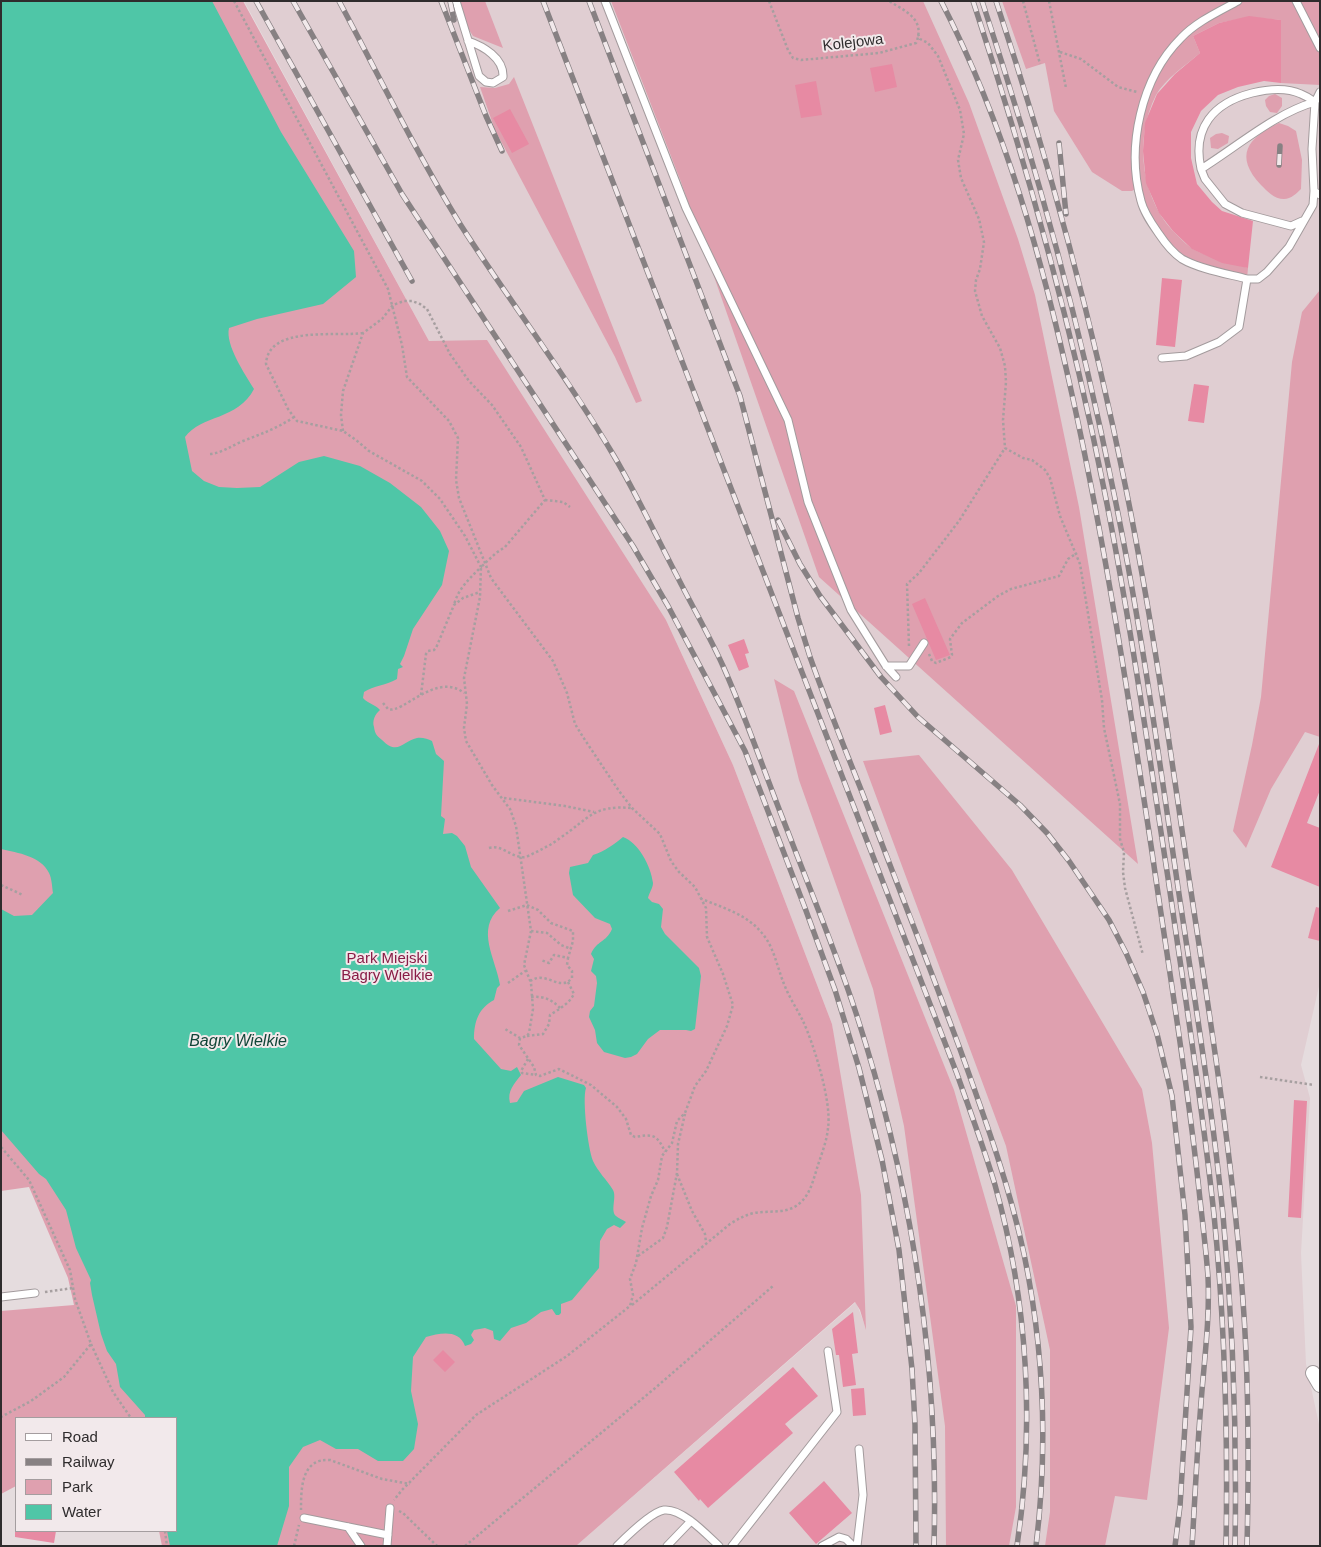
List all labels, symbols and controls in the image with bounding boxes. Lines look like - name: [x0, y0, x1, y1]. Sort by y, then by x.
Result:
- street label: Kolejowa: [822, 30, 884, 56]
- park label: Park Miejski Bagry Wielkie: [341, 950, 433, 985]
- water label: Bagry Wielkie: [189, 1032, 287, 1052]
- legend: [15, 1417, 178, 1532]
- text: Road: [62, 1428, 98, 1445]
- text: Railway: [62, 1453, 115, 1470]
- text: Park: [62, 1478, 93, 1495]
- text: Water: [62, 1503, 101, 1520]

